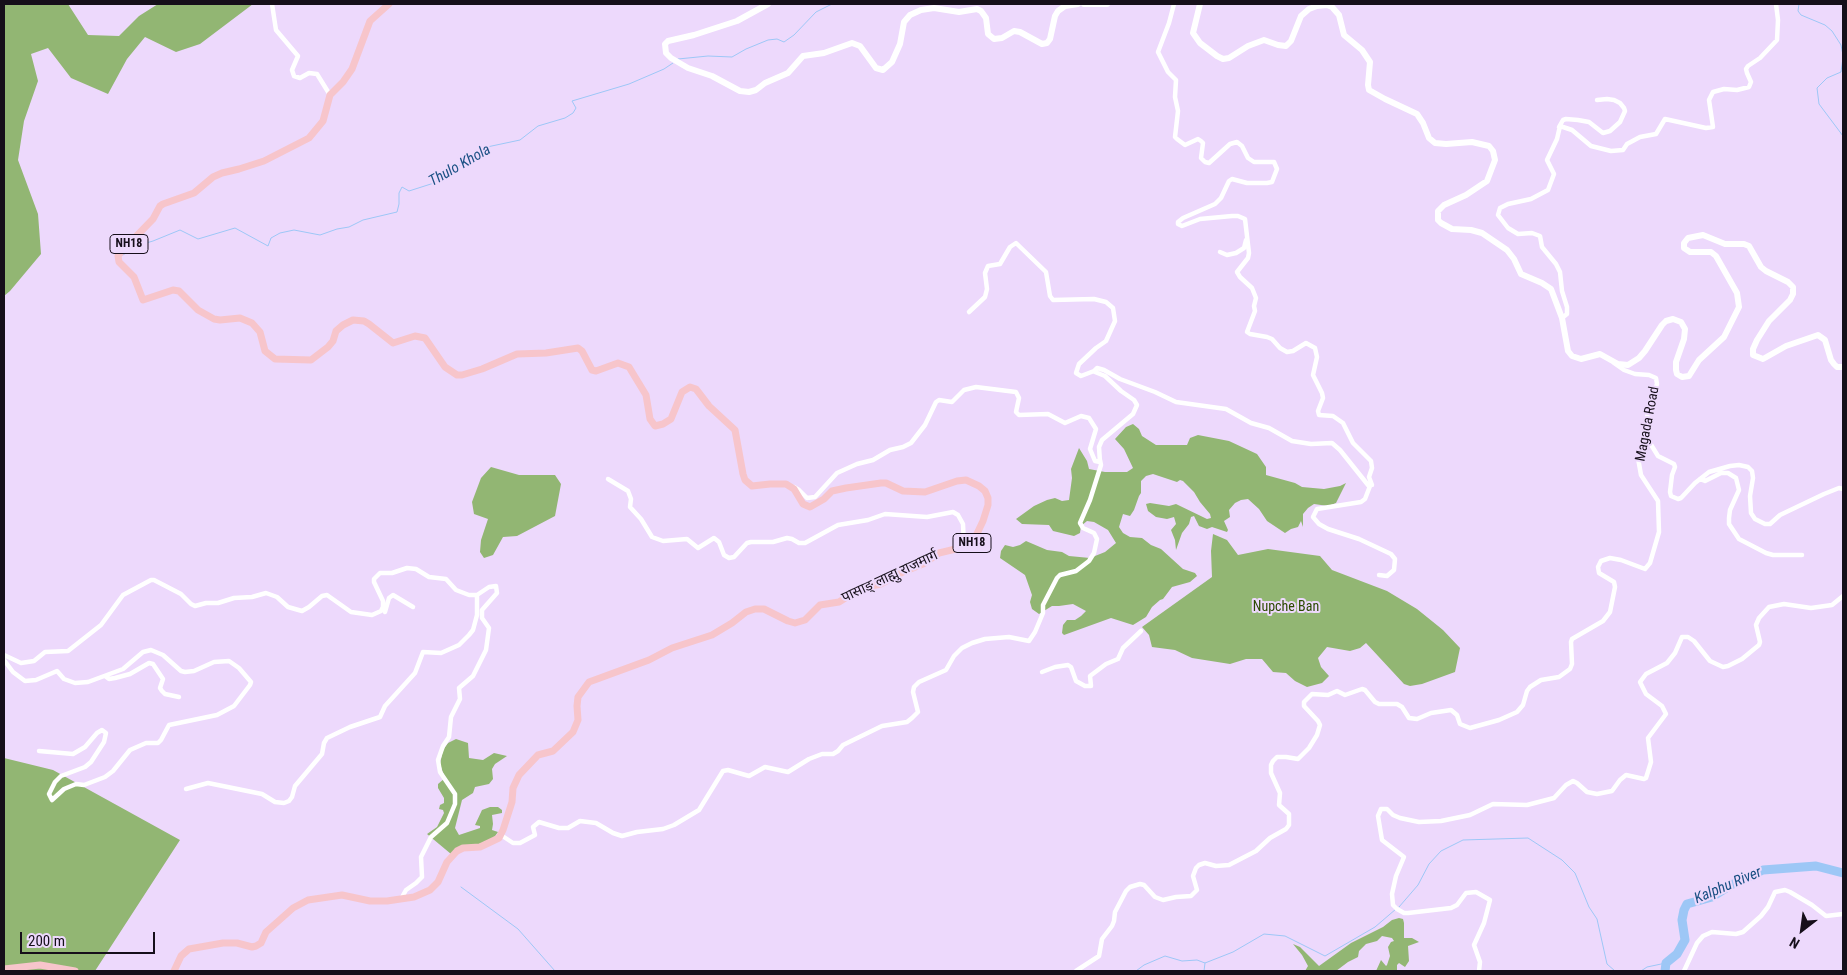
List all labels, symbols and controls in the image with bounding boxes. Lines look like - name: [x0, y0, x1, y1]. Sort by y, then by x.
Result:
- water label: Thulo Khola: [426, 141, 494, 191]
- road number: NH18: [110, 234, 148, 253]
- street label: Magada Road: [1633, 385, 1663, 463]
- road number: NH18: [953, 534, 991, 552]
- street label: पासाङ् लाह्मु राजमार्ग: [839, 547, 941, 607]
- park label: Nupche Ban: [1253, 599, 1319, 615]
- water label: Kalphu River: [1692, 864, 1764, 908]
- north arrow: [1777, 905, 1827, 955]
- scale bar: [22, 922, 158, 954]
- text: 200 m: [28, 932, 65, 950]
- text: N: [1787, 934, 1802, 952]

